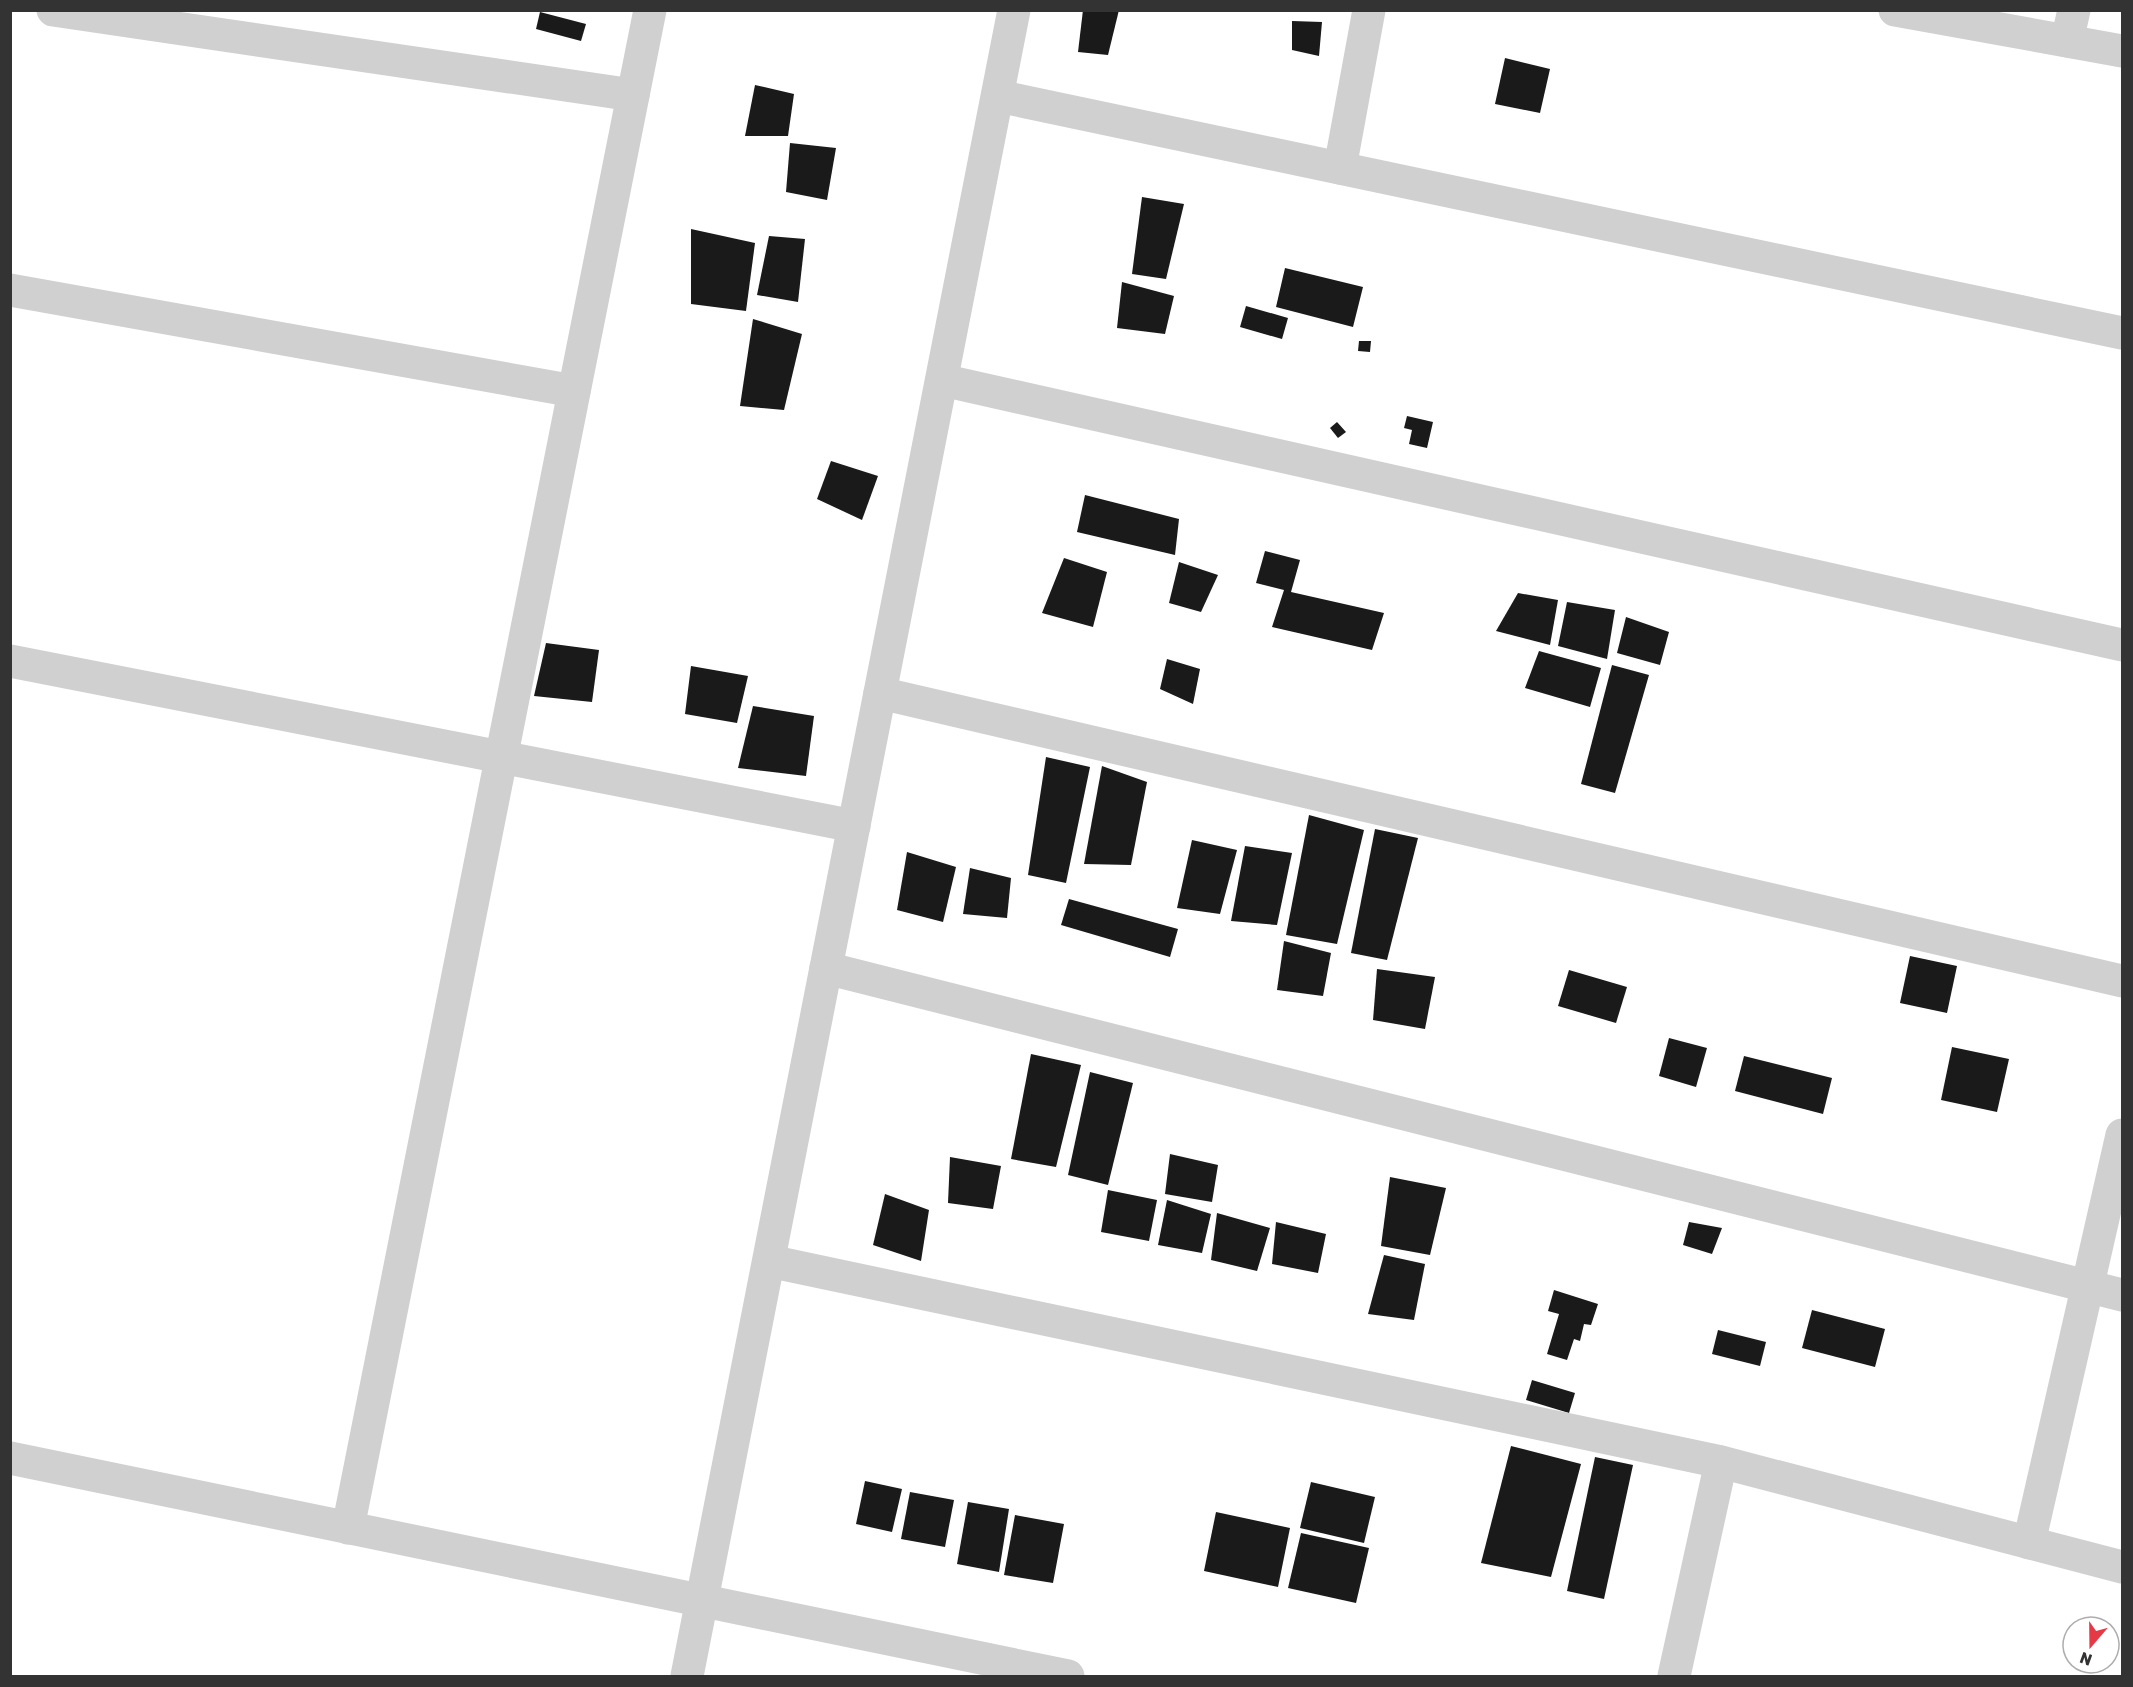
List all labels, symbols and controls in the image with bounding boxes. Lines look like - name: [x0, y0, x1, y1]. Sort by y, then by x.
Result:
- north arrow: [2061, 1615, 2121, 1675]
- text: N: [2077, 1648, 2095, 1670]

